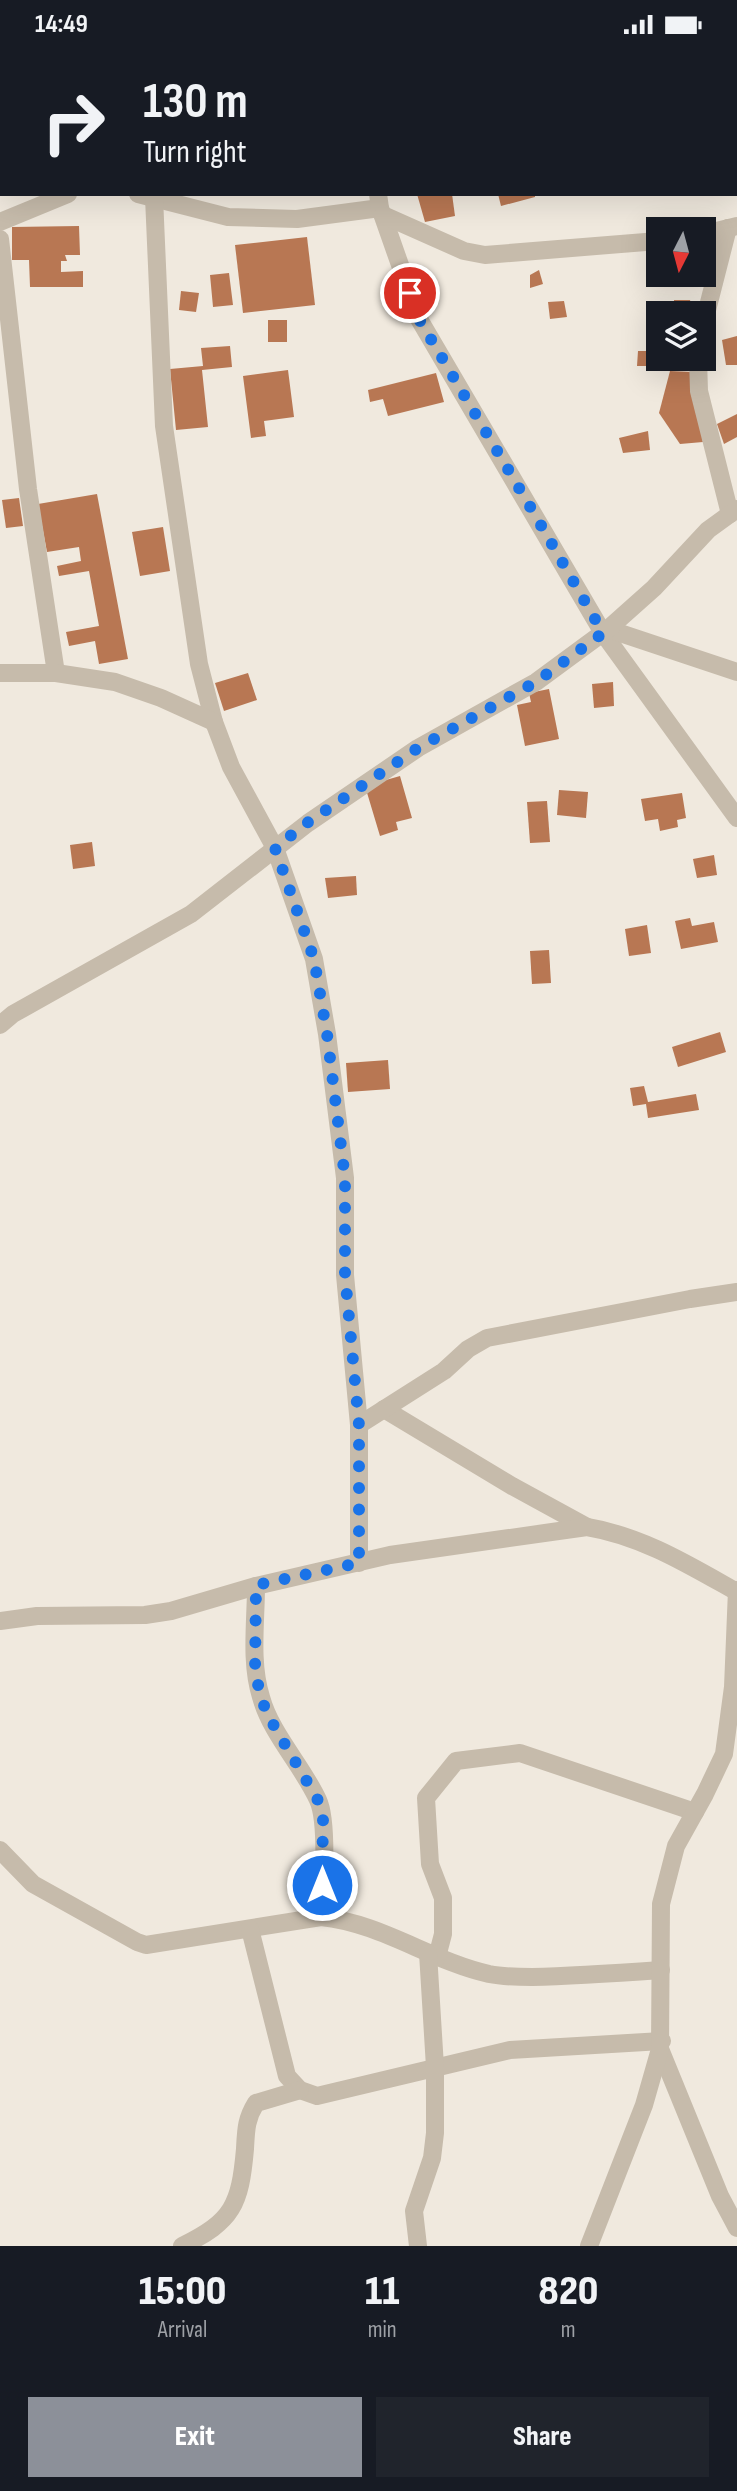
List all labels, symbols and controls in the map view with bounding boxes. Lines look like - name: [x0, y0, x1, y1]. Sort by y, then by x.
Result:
- text: 14:49: [35, 9, 88, 40]
- text: 130 m: [143, 73, 248, 132]
- icon: right: [28, 77, 119, 168]
- text: Turn right: [143, 133, 247, 172]
- north arrow: [646, 217, 716, 287]
- map controls: [646, 217, 716, 371]
- pin: [380, 263, 440, 323]
- icon: arrive: [391, 274, 429, 312]
- button: layers: [646, 301, 716, 371]
- position arrow: [285, 1848, 359, 1922]
- text: 15:00: [139, 2266, 226, 2317]
- text: 11: [365, 2266, 400, 2317]
- text: 820: [538, 2266, 598, 2317]
- text: Arrival: [158, 2316, 207, 2344]
- text: min: [368, 2316, 397, 2344]
- text: m: [561, 2316, 576, 2344]
- button: Exit: [28, 2397, 362, 2477]
- button: Share: [376, 2397, 709, 2477]

